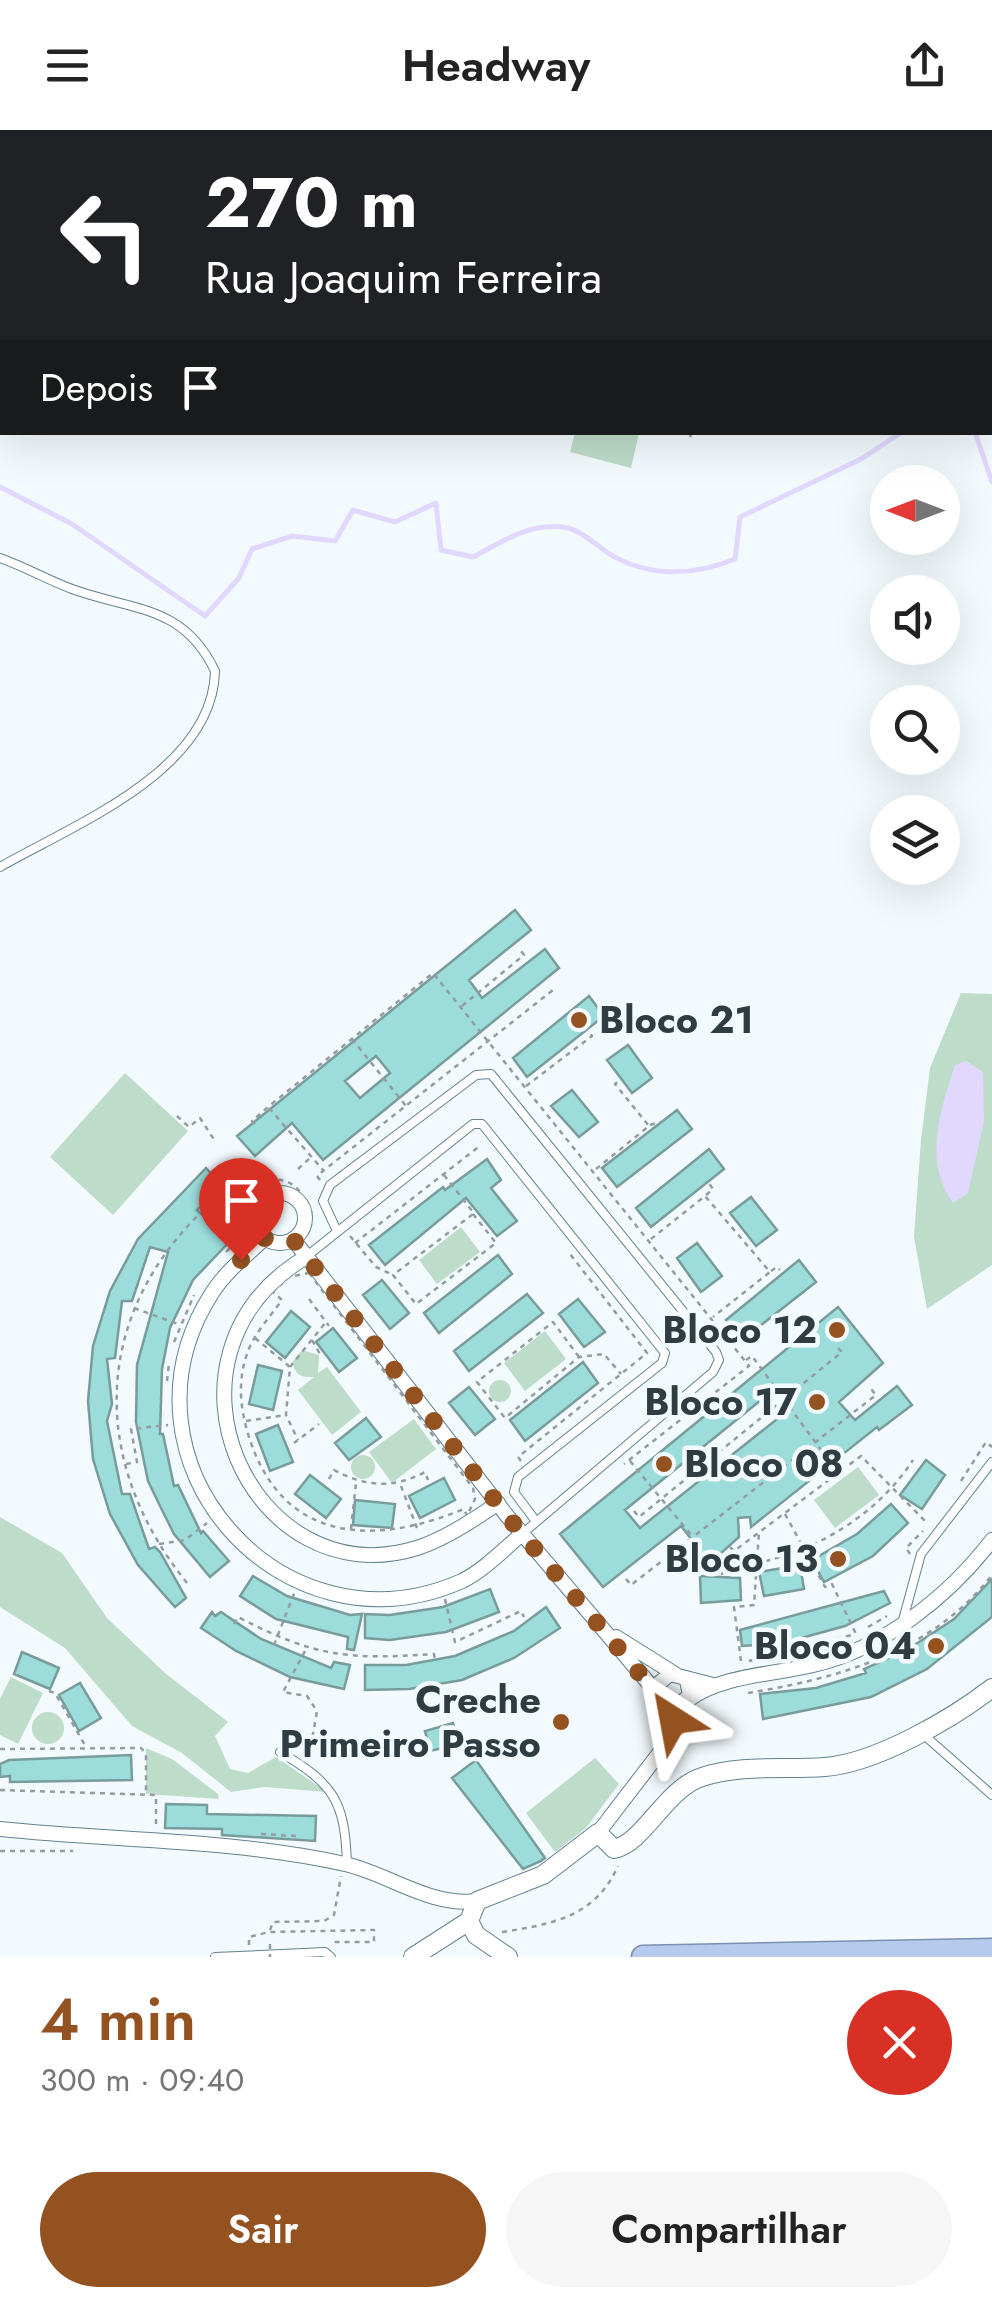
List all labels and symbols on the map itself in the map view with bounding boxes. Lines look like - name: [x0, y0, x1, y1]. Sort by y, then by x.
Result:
- north arrow: [870, 465, 960, 555]
- place label: Bloco 21: [599, 992, 754, 1047]
- marker: Bloco 21: [568, 1009, 590, 1031]
- pin: [199, 1158, 284, 1261]
- place label: Bloco 12: [662, 1302, 817, 1357]
- marker: Bloco 12: [826, 1319, 848, 1341]
- place label: Bloco 17: [644, 1374, 797, 1429]
- marker: Bloco 17: [806, 1391, 828, 1413]
- place label: Bloco 08: [684, 1436, 844, 1491]
- marker: Bloco 08: [653, 1453, 675, 1475]
- place label: Bloco 13: [665, 1531, 818, 1586]
- marker: Bloco 13: [827, 1548, 849, 1570]
- place label: Bloco 04: [754, 1618, 916, 1673]
- marker: Bloco 04: [925, 1635, 947, 1657]
- position arrow: [621, 1668, 725, 1772]
- place label: Creche Primeiro Passo: [280, 1672, 541, 1771]
- marker: Creche Primeiro Passo: [550, 1711, 572, 1733]

